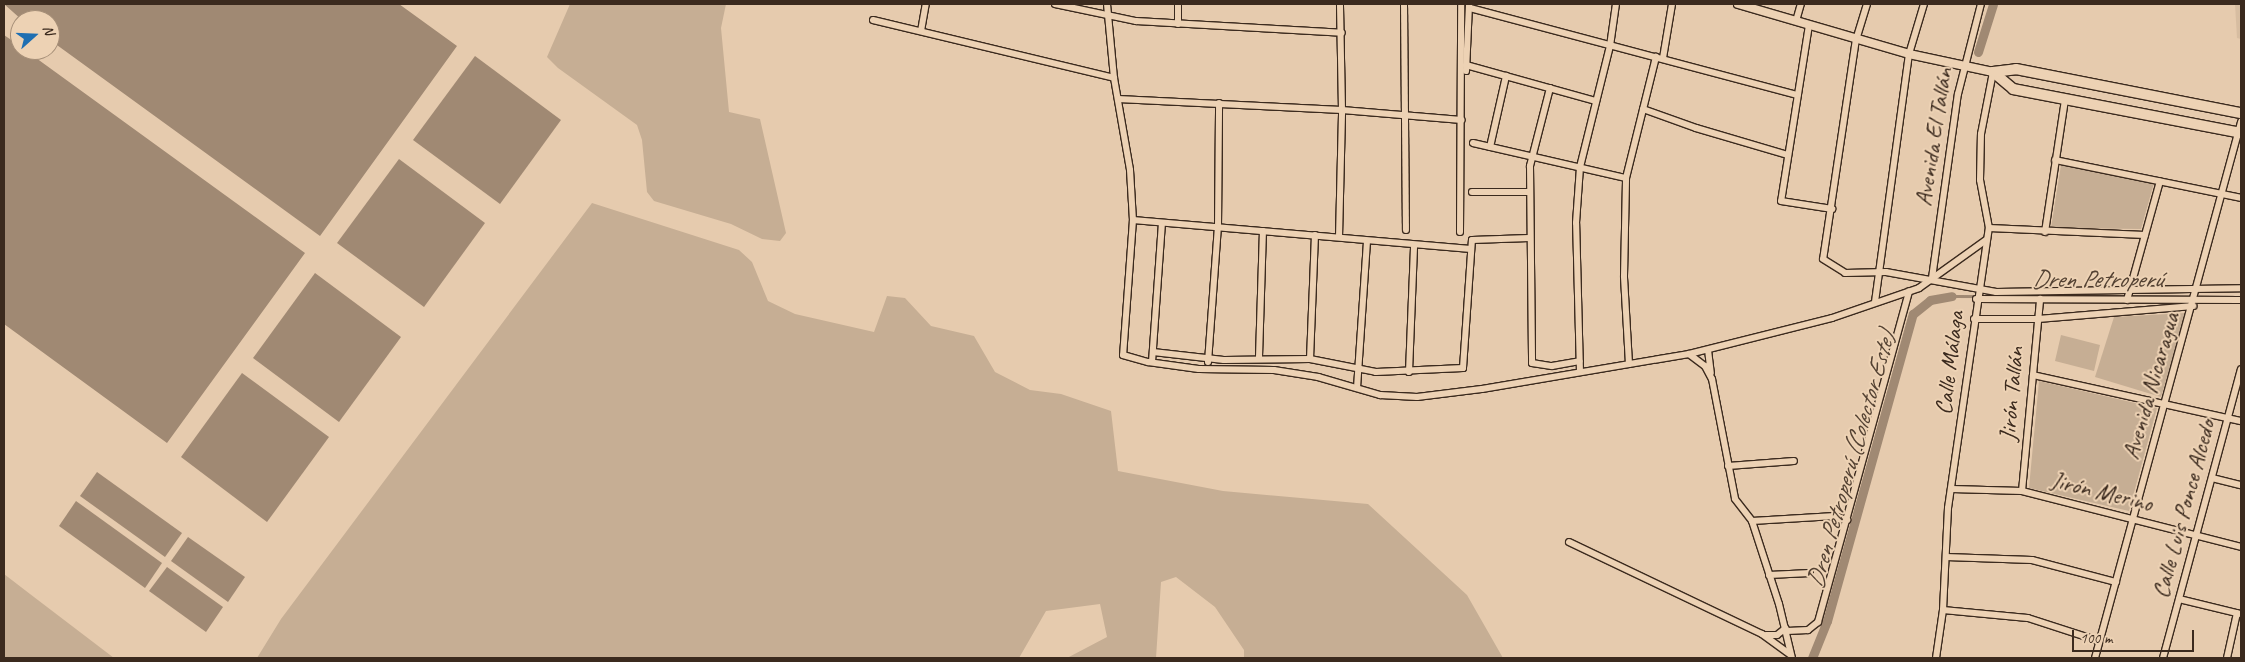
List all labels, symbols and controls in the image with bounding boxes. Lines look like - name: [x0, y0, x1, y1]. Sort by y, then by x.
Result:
- north arrow: [10, 10, 60, 60]
- text: N: [39, 23, 58, 37]
- street label: Avenida El Tallán: [1909, 66, 1959, 208]
- water label: Dren Petroperú: [2032, 264, 2162, 294]
- street label: Avenida Nicaragua: [2116, 309, 2186, 463]
- street label: Calle Málaga: [1929, 310, 1971, 416]
- water label: Dren Petroperú (Colector Este): [1800, 329, 1902, 591]
- street label: Jirón Tallán: [1994, 346, 2030, 442]
- street label: Calle Luis Ponce Alcedo: [2147, 417, 2221, 601]
- street label: Jirón Merino: [2048, 466, 2156, 518]
- scale bar: [2075, 620, 2198, 652]
- text: 100 m: [2080, 629, 2112, 648]

